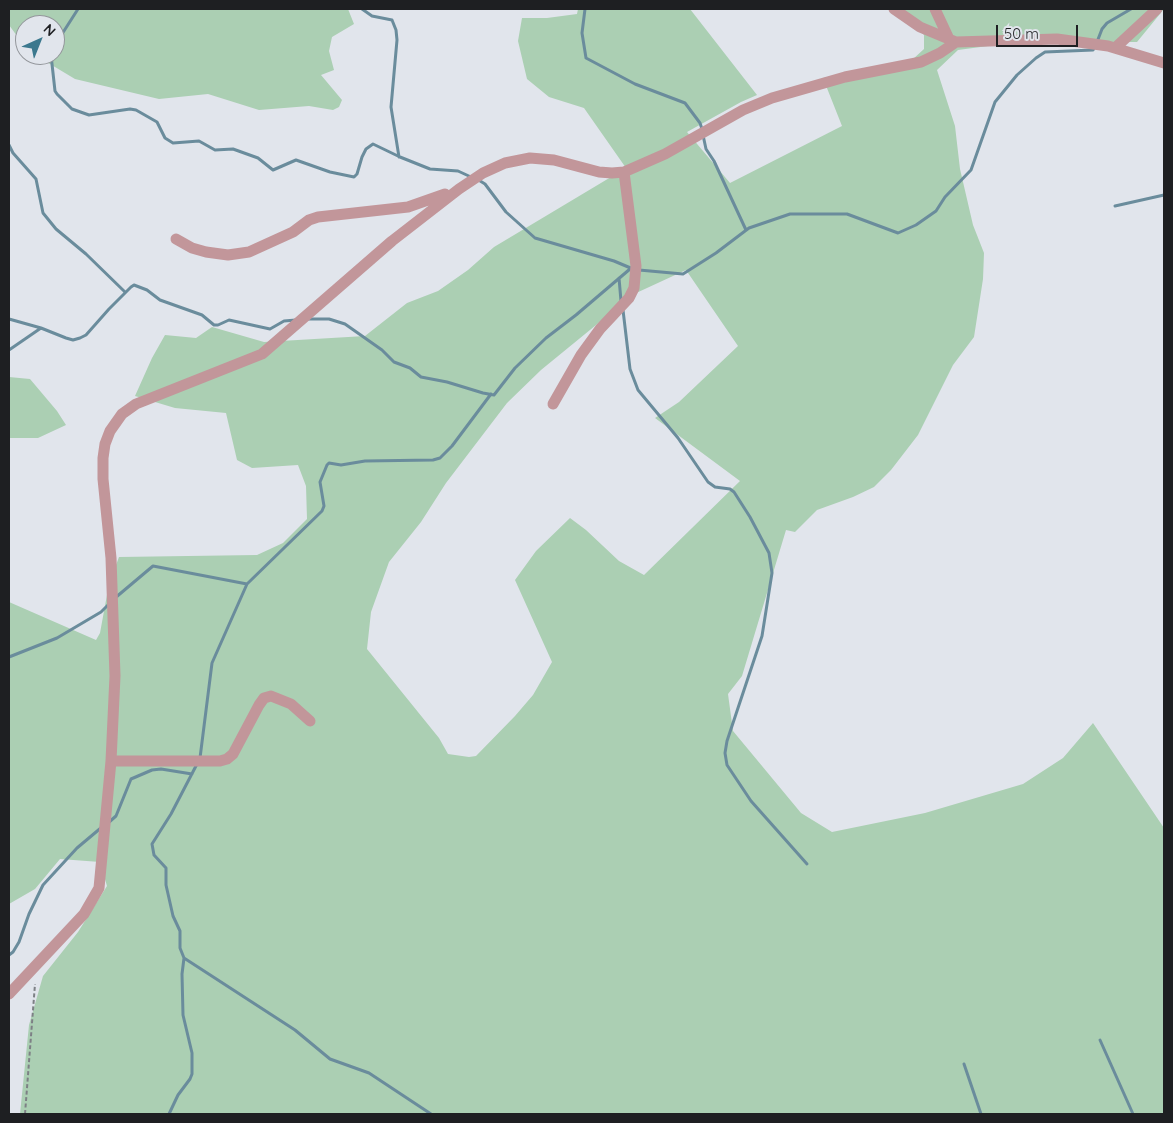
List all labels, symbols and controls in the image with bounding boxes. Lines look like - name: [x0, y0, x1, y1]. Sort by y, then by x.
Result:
- north arrow: [15, 15, 65, 65]
- scale bar: [998, 15, 1080, 47]
- text: N: [40, 20, 60, 40]
- text: 50 m: [1004, 24, 1039, 43]

